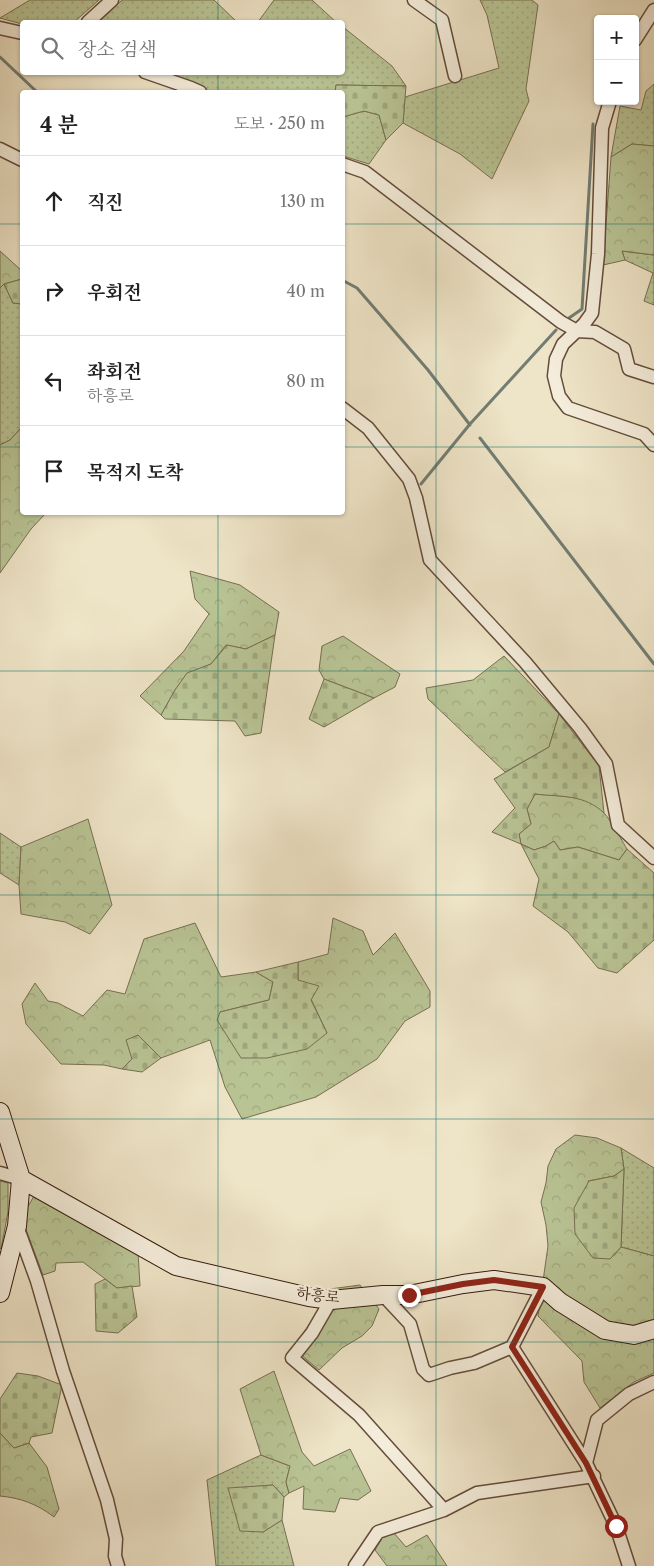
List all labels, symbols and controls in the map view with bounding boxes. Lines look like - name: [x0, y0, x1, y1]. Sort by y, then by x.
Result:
- map controls: [594, 15, 639, 105]
- button: +: [594, 15, 639, 60]
- search box: [20, 20, 345, 75]
- icon: search: [38, 34, 66, 62]
- text: 장소 검색: [78, 38, 156, 61]
- button: −: [594, 60, 639, 105]
- text: 4 분: [40, 112, 78, 137]
- text: 도보 · 250 m: [234, 113, 325, 133]
- icon: ahead: [40, 187, 68, 215]
- text: 직진: [87, 191, 124, 214]
- text: 130 m: [280, 191, 325, 211]
- icon: right: [40, 277, 68, 305]
- text: 우회전: [87, 281, 142, 304]
- text: 40 m: [286, 281, 325, 301]
- text: 좌회전: [87, 360, 142, 383]
- icon: left: [40, 367, 68, 395]
- text: 80 m: [286, 371, 325, 391]
- text: 하흥로: [87, 385, 133, 405]
- icon: arrive: [40, 457, 68, 485]
- text: 목적지 도착: [87, 461, 184, 484]
- street label: 하흥로: [295, 1283, 341, 1307]
- route end: [398, 1284, 421, 1307]
- route start: [605, 1515, 628, 1538]

